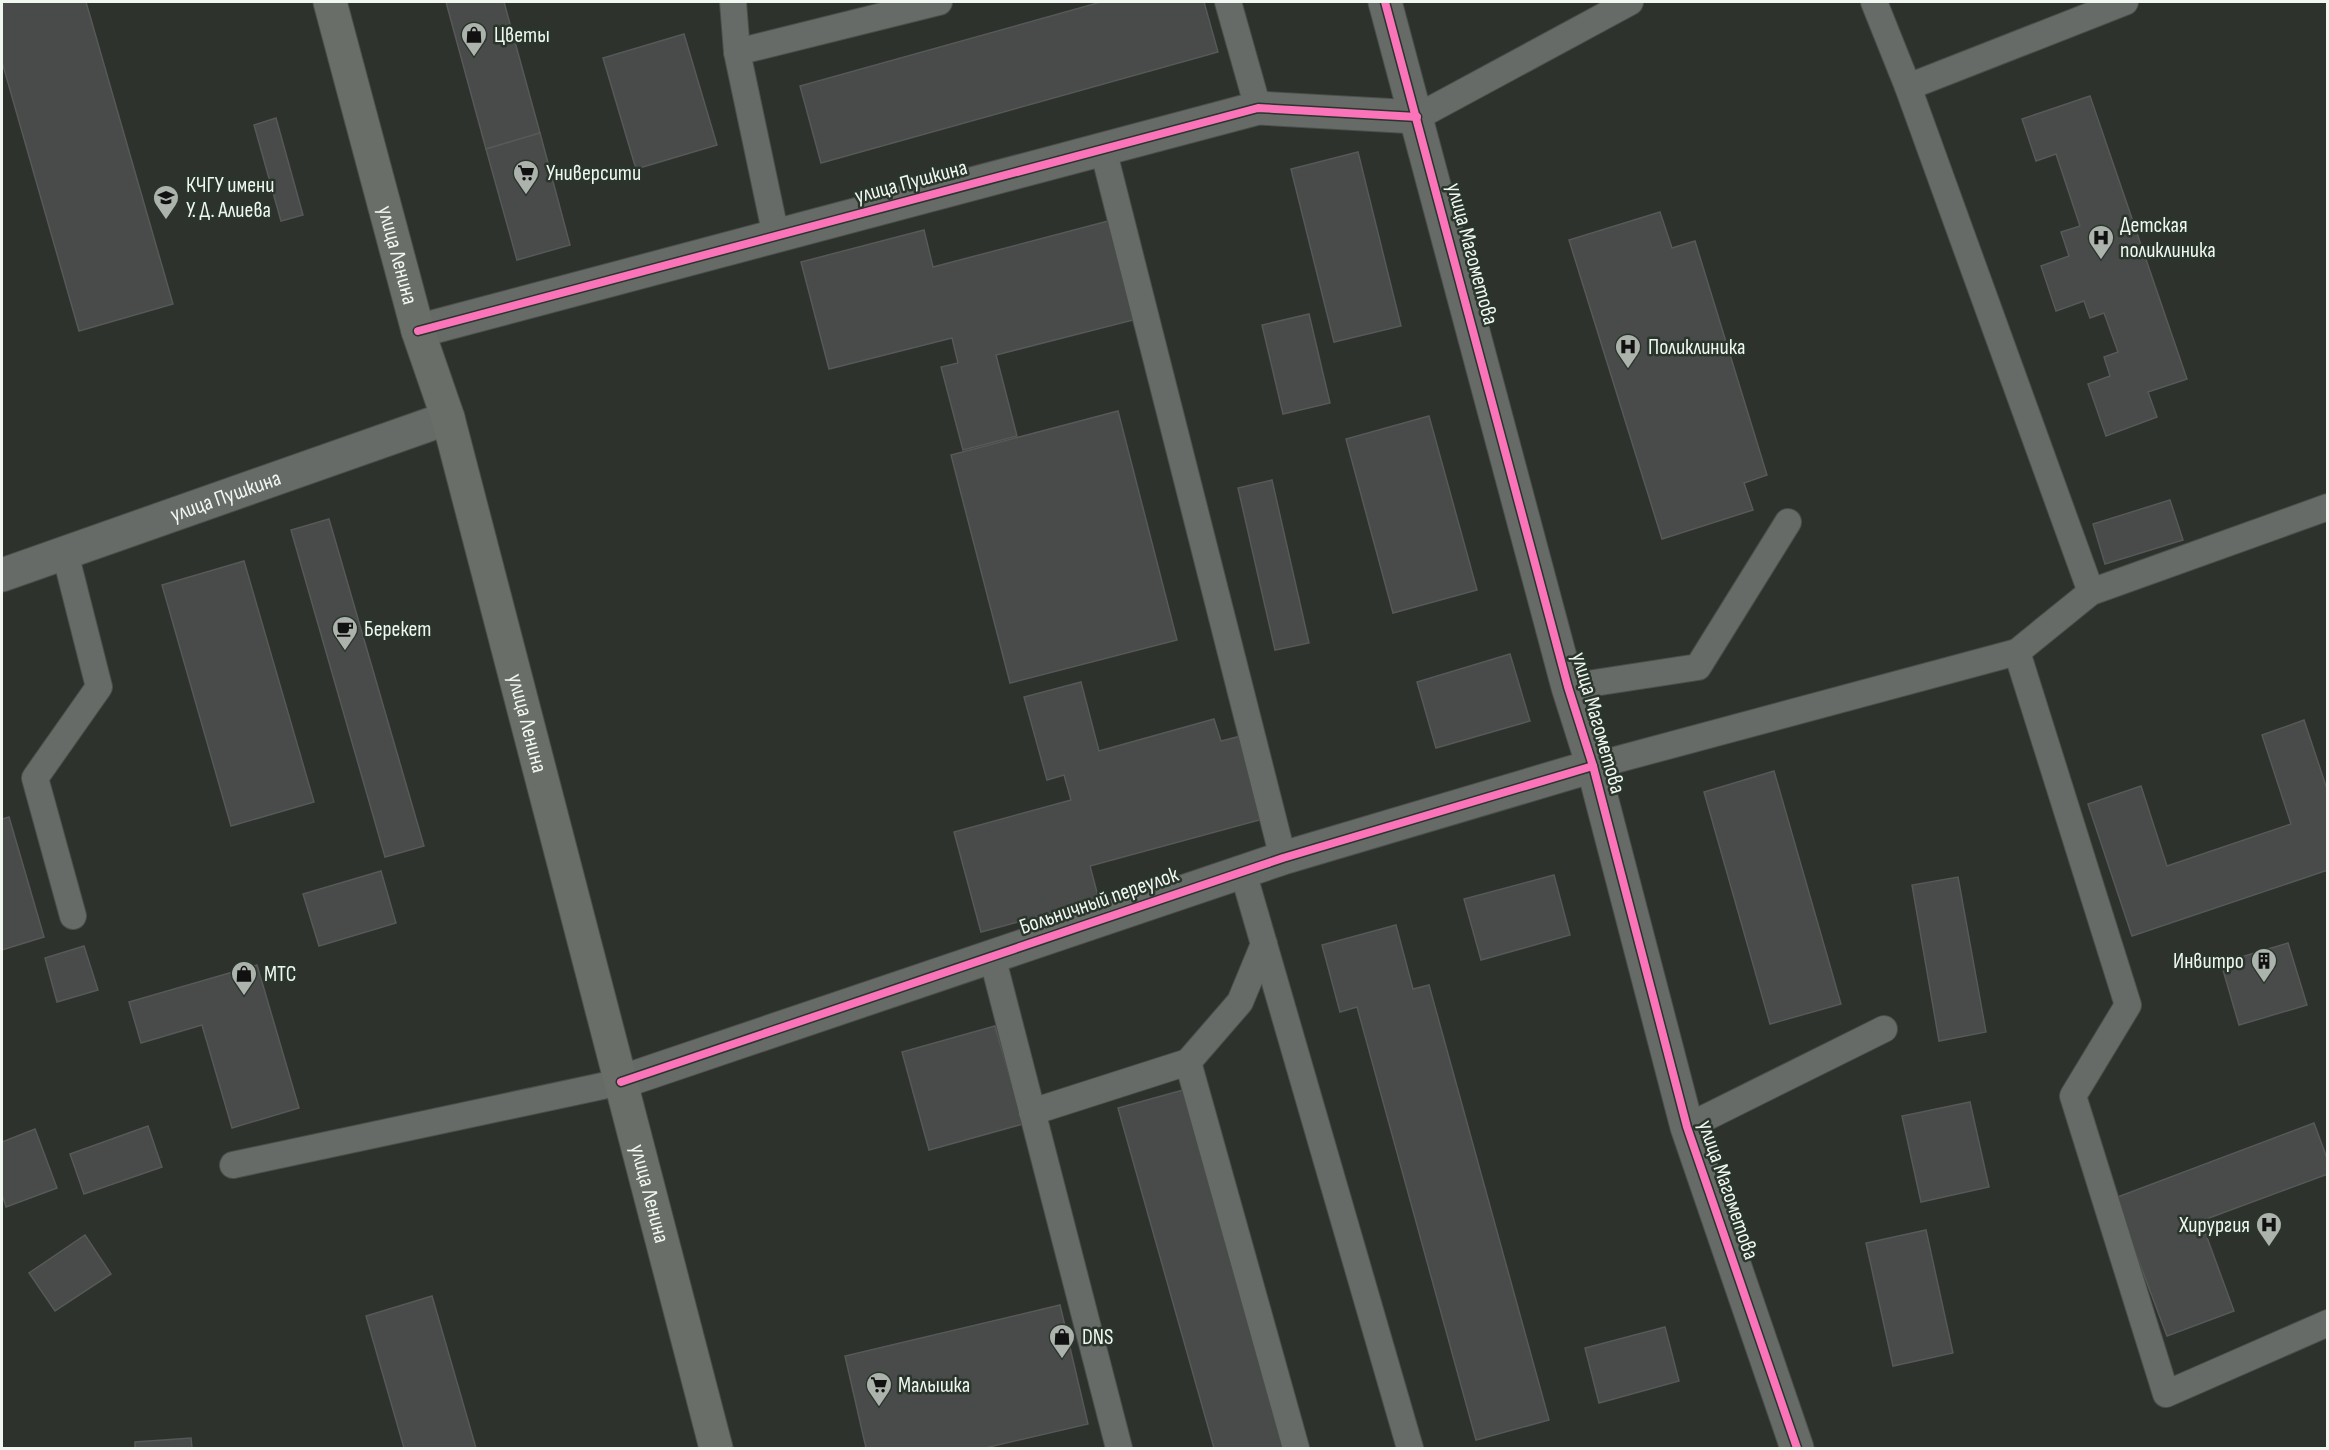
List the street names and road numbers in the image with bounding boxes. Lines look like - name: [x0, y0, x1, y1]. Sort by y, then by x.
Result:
- street label: улица Пушкина: [852, 154, 970, 210]
- street label: улица Магометова: [1440, 180, 1504, 328]
- street label: улица Ленина: [372, 203, 424, 307]
- street label: улица Пушкина: [167, 464, 284, 528]
- street label: улица Магометова: [1565, 649, 1631, 797]
- street label: улица Ленина: [502, 671, 553, 776]
- street label: Больничный переулок: [1016, 861, 1183, 941]
- street label: улица Магометова: [1692, 1117, 1764, 1263]
- street label: улица Ленина: [624, 1141, 676, 1246]

